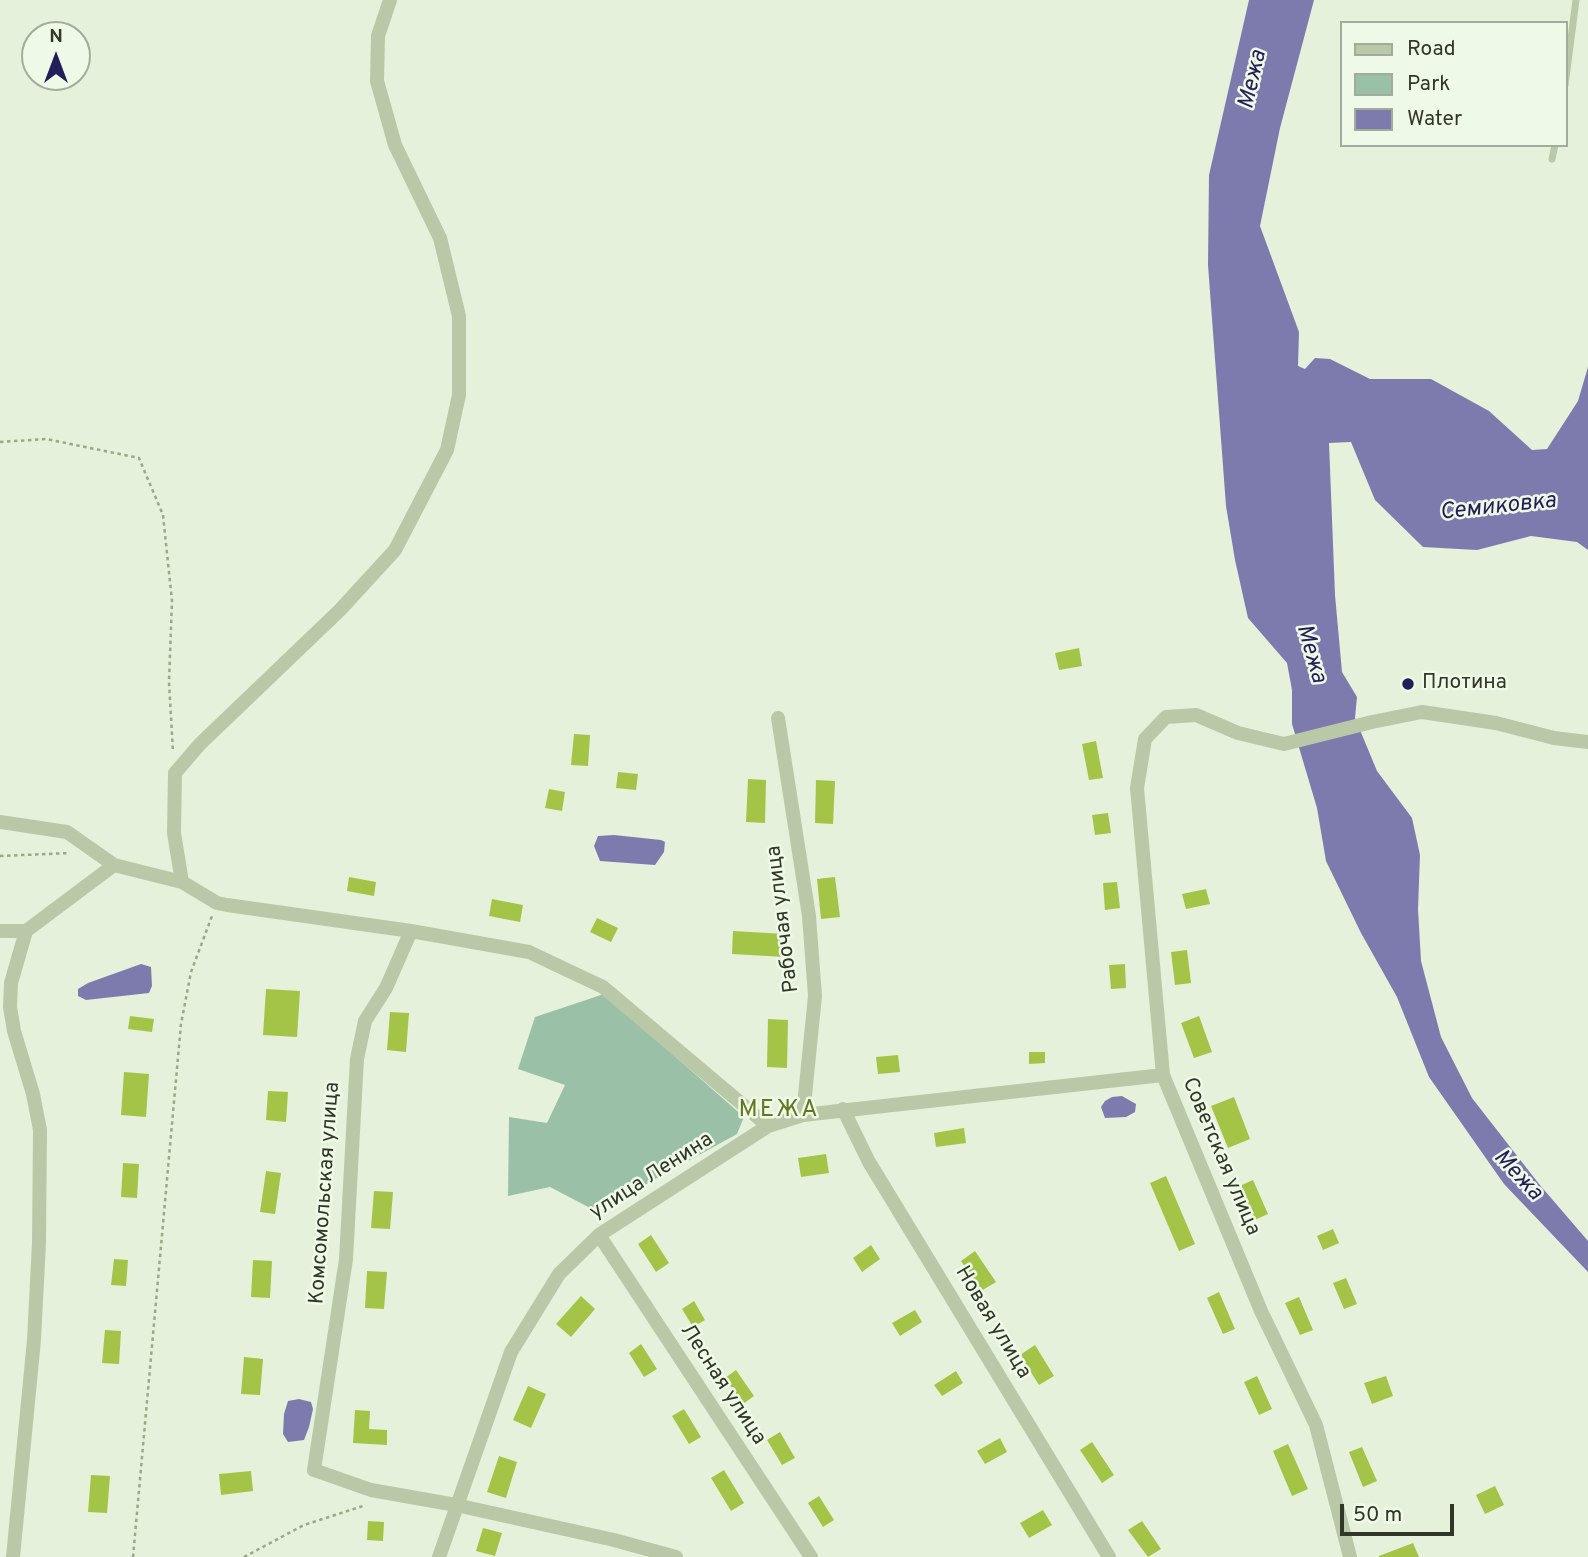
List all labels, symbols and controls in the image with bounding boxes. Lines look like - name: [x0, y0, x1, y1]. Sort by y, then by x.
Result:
- north arrow: [21, 21, 91, 91]
- legend: [1340, 21, 1567, 147]
- text: N: [49, 25, 63, 49]
- text: Road: [1407, 36, 1456, 63]
- water label: Межа: [1234, 48, 1274, 112]
- text: Park: [1407, 71, 1450, 98]
- text: Water: [1407, 106, 1462, 133]
- water label: Семиковка: [1438, 488, 1558, 528]
- water label: Межа: [1289, 622, 1331, 686]
- place label: Плотина: [1422, 671, 1507, 697]
- marker: Плотина: [1400, 676, 1416, 692]
- street label: Рабочая улица: [762, 844, 806, 994]
- street label: Советская улица: [1175, 1074, 1265, 1240]
- street label: Комсомольская улица: [306, 1081, 346, 1305]
- district label: МЕЖА: [739, 1097, 819, 1125]
- street label: улица Ленина: [586, 1128, 718, 1226]
- water label: Межа: [1487, 1145, 1547, 1207]
- street label: Новая улица: [949, 1262, 1035, 1384]
- street label: Лесная улица: [674, 1320, 770, 1450]
- scale bar: [1343, 1490, 1457, 1534]
- text: 50 m: [1353, 1502, 1402, 1529]

